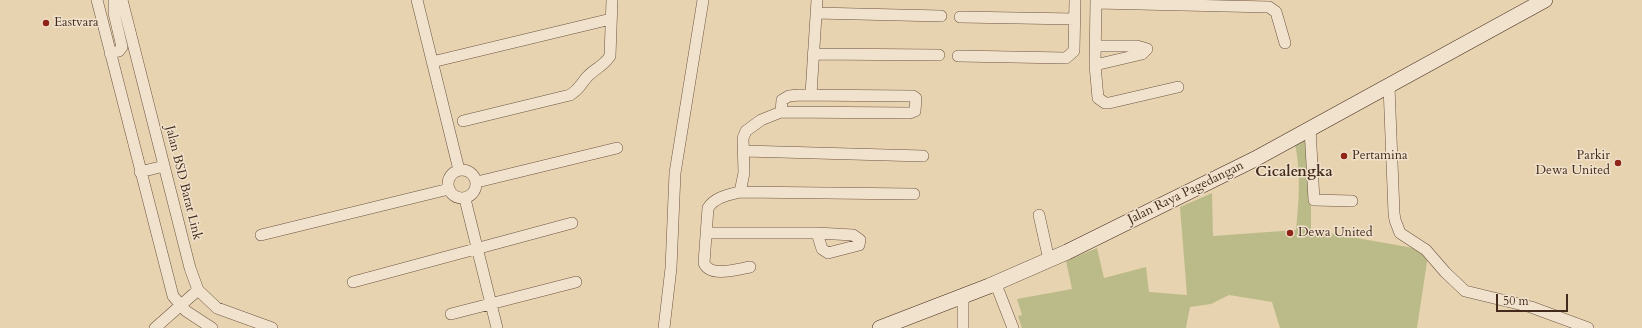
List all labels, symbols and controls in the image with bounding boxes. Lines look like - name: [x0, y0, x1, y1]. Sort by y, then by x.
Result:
- place label: Eastvara: [54, 15, 99, 31]
- marker: Eastvara: [41, 18, 51, 28]
- street label: Jalan BSD Barat Link: [161, 124, 205, 242]
- place label: Pertamina: [1352, 148, 1408, 164]
- place label: Parkir Dewa United: [1535, 148, 1610, 179]
- marker: Pertamina: [1339, 151, 1349, 161]
- street label: Jalan Raya Pagedangan: [1125, 158, 1247, 228]
- marker: Parkir Dewa United: [1613, 158, 1623, 168]
- district label: Cicalengka: [1255, 164, 1333, 182]
- place label: Dewa United: [1298, 225, 1373, 241]
- marker: Dewa United: [1285, 228, 1295, 238]
- scale bar: [1498, 286, 1570, 312]
- text: 50 m: [1503, 293, 1529, 309]

